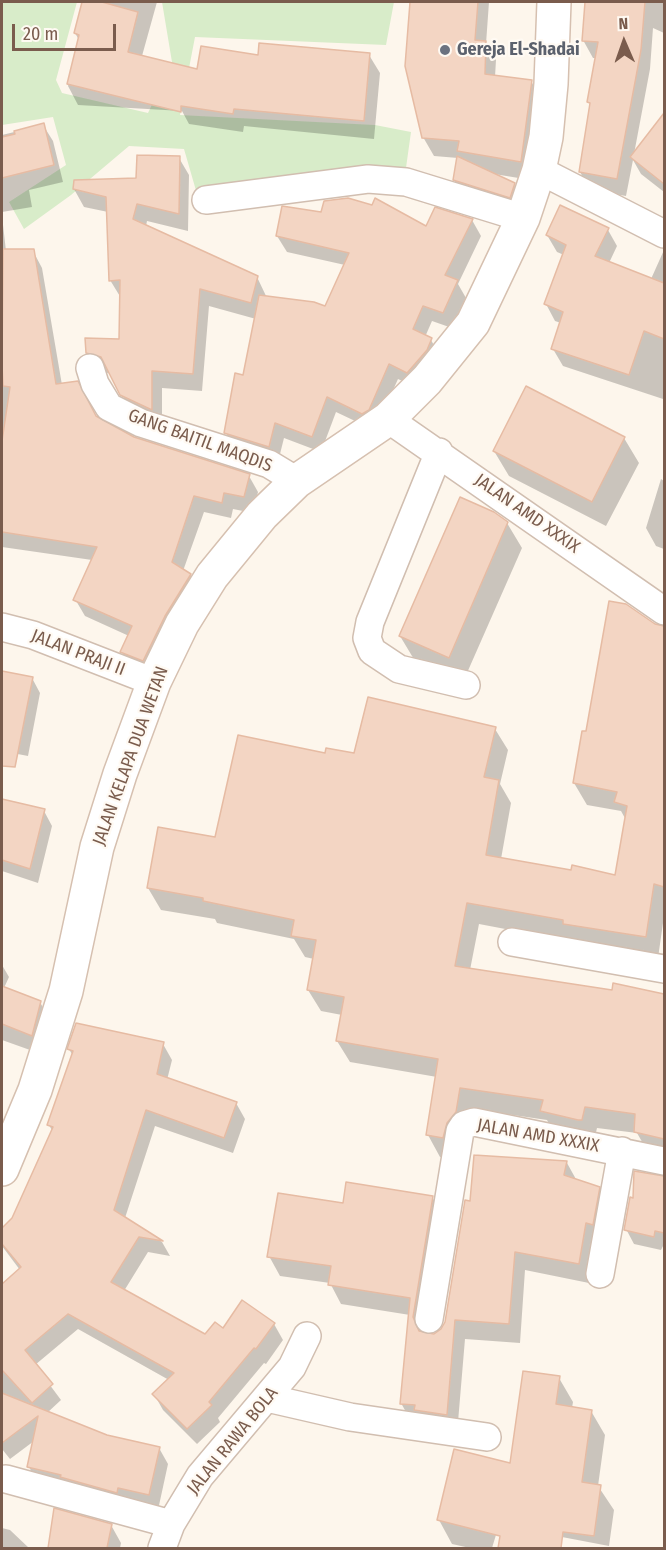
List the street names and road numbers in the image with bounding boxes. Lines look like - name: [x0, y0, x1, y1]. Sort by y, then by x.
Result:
- street label: GANG BAITIL MAQDIS: [125, 405, 275, 477]
- street label: JALAN AMD XXXIX: [470, 470, 584, 558]
- street label: JALAN PRAJI II: [28, 625, 128, 681]
- street label: JALAN KELAPA DUA WETAN: [89, 664, 173, 848]
- street label: JALAN AMD XXXIX: [475, 1115, 601, 1157]
- street label: JALAN RAWA BOLA: [183, 1383, 283, 1499]

